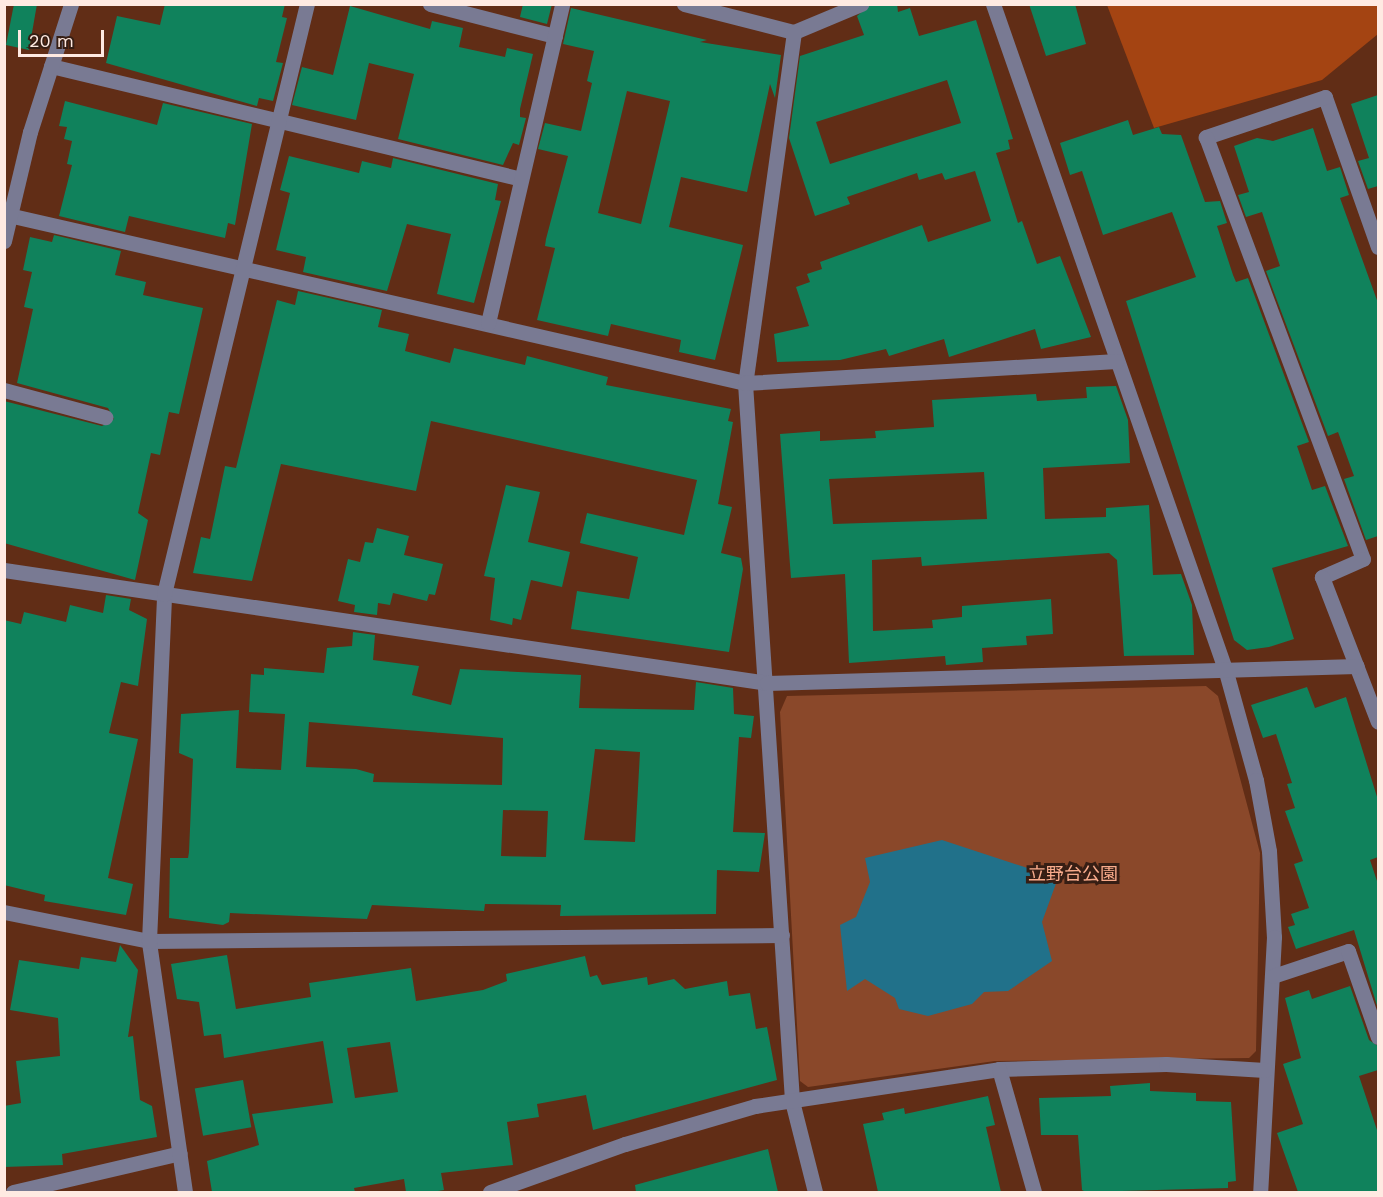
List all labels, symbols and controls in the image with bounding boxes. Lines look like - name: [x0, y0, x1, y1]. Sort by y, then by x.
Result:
- scale bar: [21, 18, 106, 56]
- text: 20 m: [29, 30, 74, 51]
- park label: 立野台公園: [1028, 863, 1118, 885]

